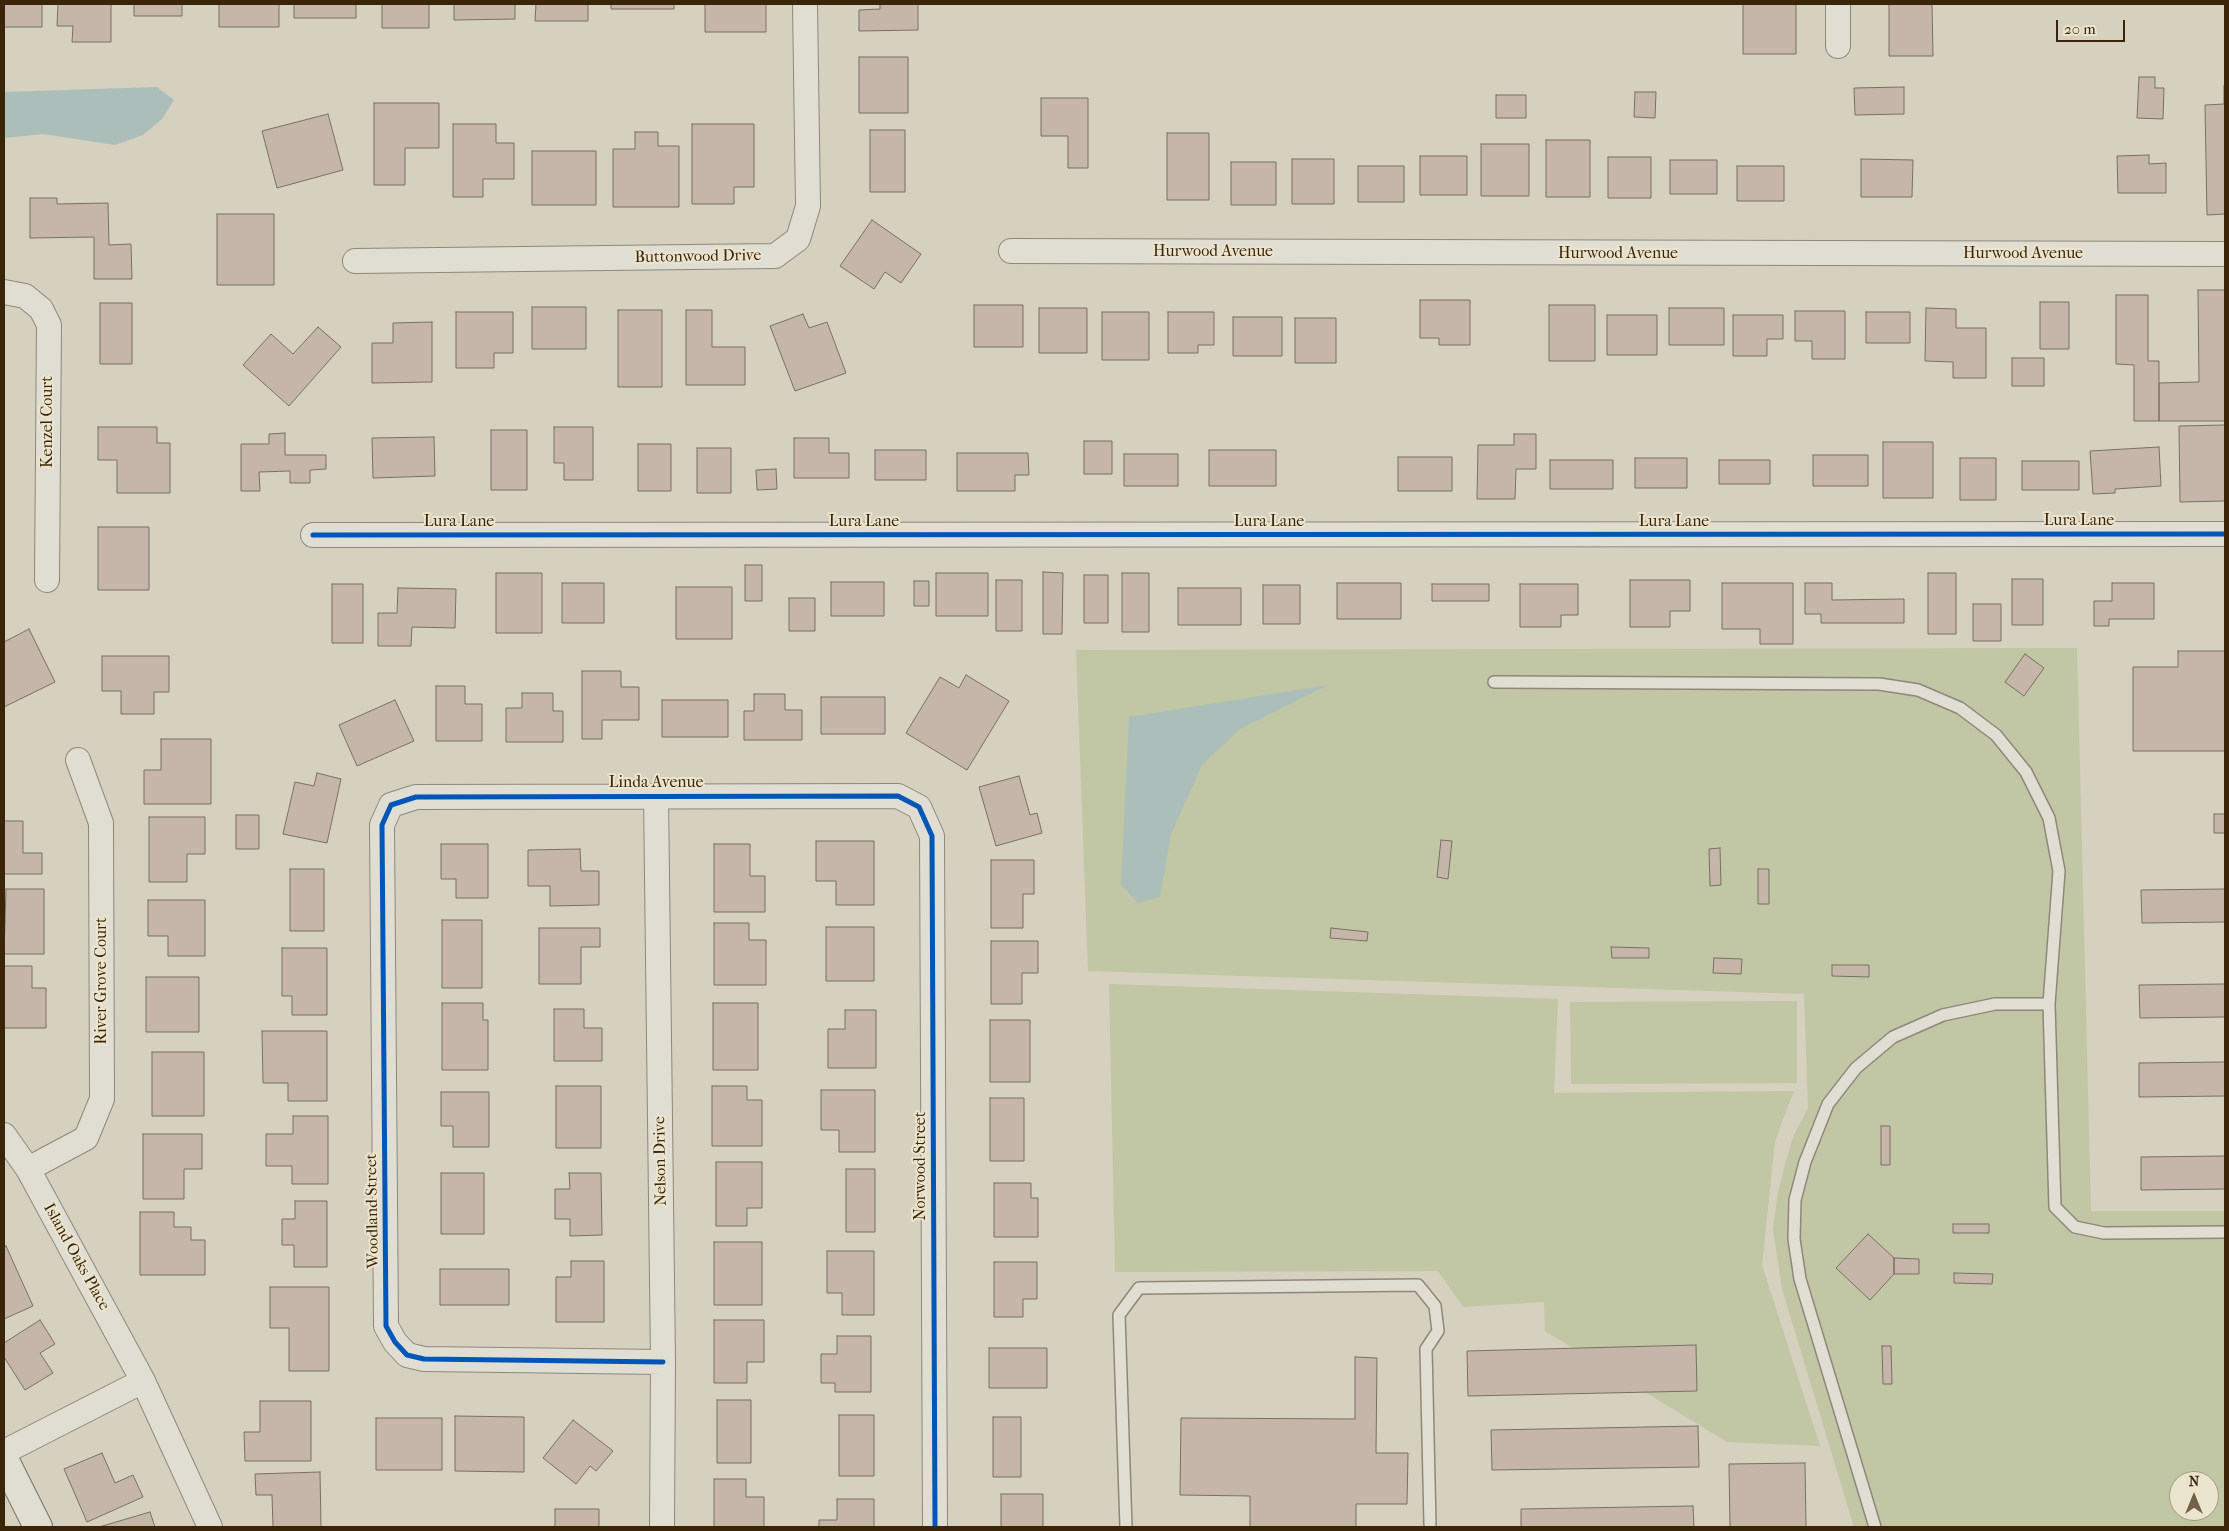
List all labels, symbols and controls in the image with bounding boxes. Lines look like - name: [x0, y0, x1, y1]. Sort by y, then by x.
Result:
- scale bar: [2059, 10, 2128, 42]
- text: 20 m: [2064, 20, 2096, 38]
- street label: Hurwood Avenue: [1153, 242, 1273, 262]
- street label: Hurwood Avenue: [1558, 244, 1678, 264]
- street label: Hurwood Avenue: [1963, 244, 2083, 264]
- street label: Buttonwood Drive: [634, 246, 762, 268]
- street label: Kenzel Court: [38, 376, 58, 468]
- street label: Lura Lane: [2044, 511, 2114, 531]
- street label: Lura Lane: [424, 512, 494, 532]
- street label: Lura Lane: [829, 512, 899, 532]
- street label: Lura Lane: [1234, 512, 1304, 532]
- street label: Lura Lane: [1639, 512, 1709, 532]
- street label: Linda Avenue: [609, 773, 703, 793]
- street label: River Grove Court: [92, 917, 112, 1045]
- street label: Norwood Street: [911, 1112, 931, 1220]
- street label: Nelson Drive: [651, 1116, 671, 1206]
- street label: Woodland Street: [362, 1153, 384, 1269]
- street label: Island Oaks Place: [39, 1200, 113, 1314]
- north arrow: [2169, 1471, 2219, 1521]
- text: N: [2189, 1473, 2199, 1490]

